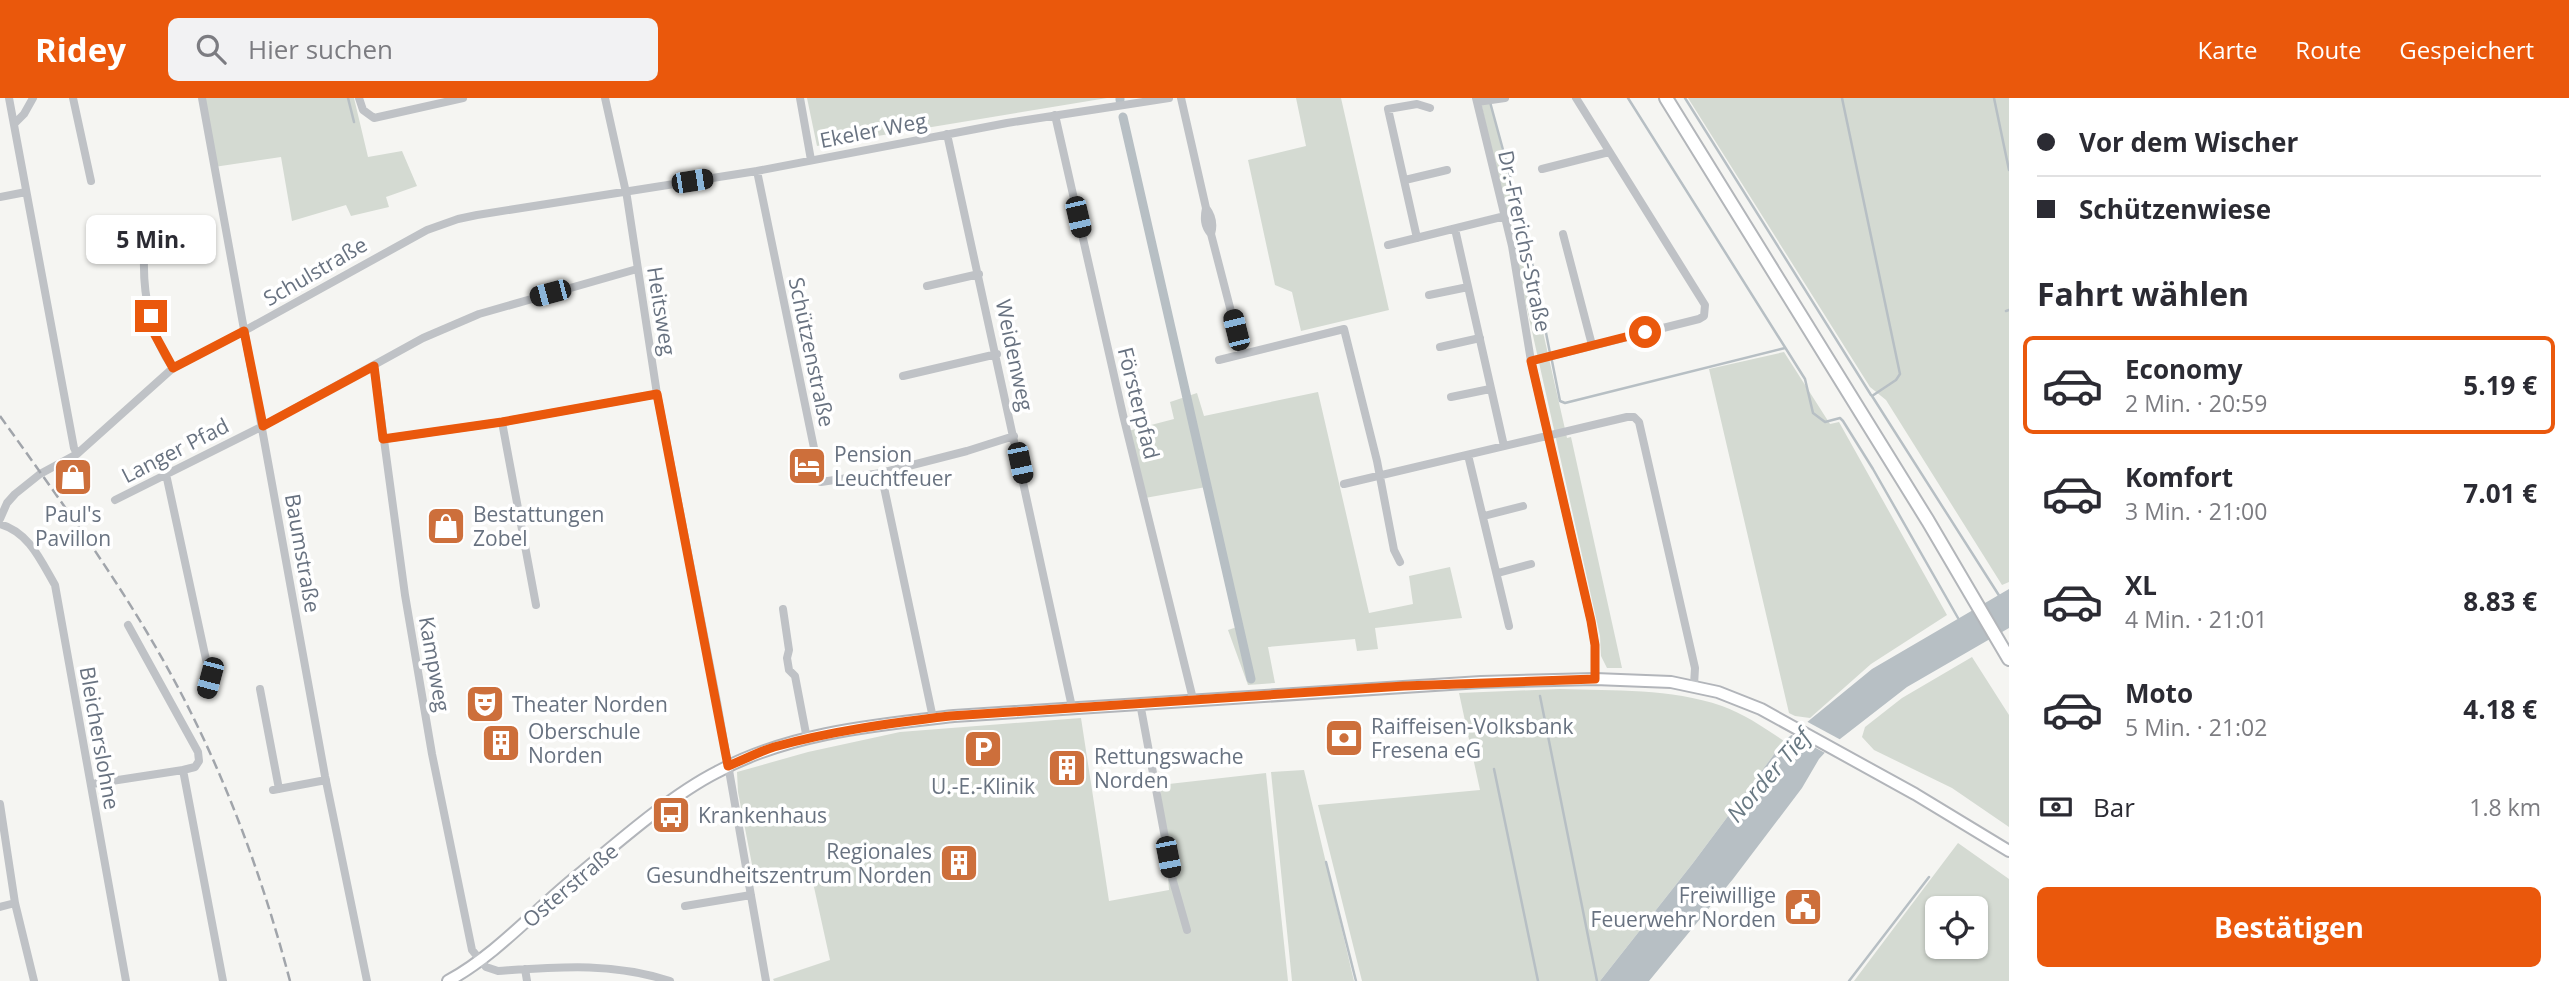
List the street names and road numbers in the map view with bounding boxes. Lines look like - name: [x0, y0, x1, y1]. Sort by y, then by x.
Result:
- street label: Ekeler Weg: [817, 106, 929, 154]
- street label: Dr.-Frerichs-Straße: [1492, 148, 1558, 334]
- street label: Schulstraße: [258, 230, 372, 312]
- street label: Heitsweg: [641, 265, 683, 357]
- street label: Schützenstraße: [783, 275, 841, 429]
- street label: Weidenweg: [990, 297, 1040, 413]
- street label: Försterpfad: [1112, 344, 1166, 462]
- street label: Langer Pfad: [117, 411, 233, 489]
- street label: Baumstraße: [279, 491, 327, 615]
- street label: Kampweg: [413, 614, 457, 714]
- street label: Bleicherslohne: [74, 664, 126, 812]
- street label: Osterstraße: [516, 837, 624, 933]

